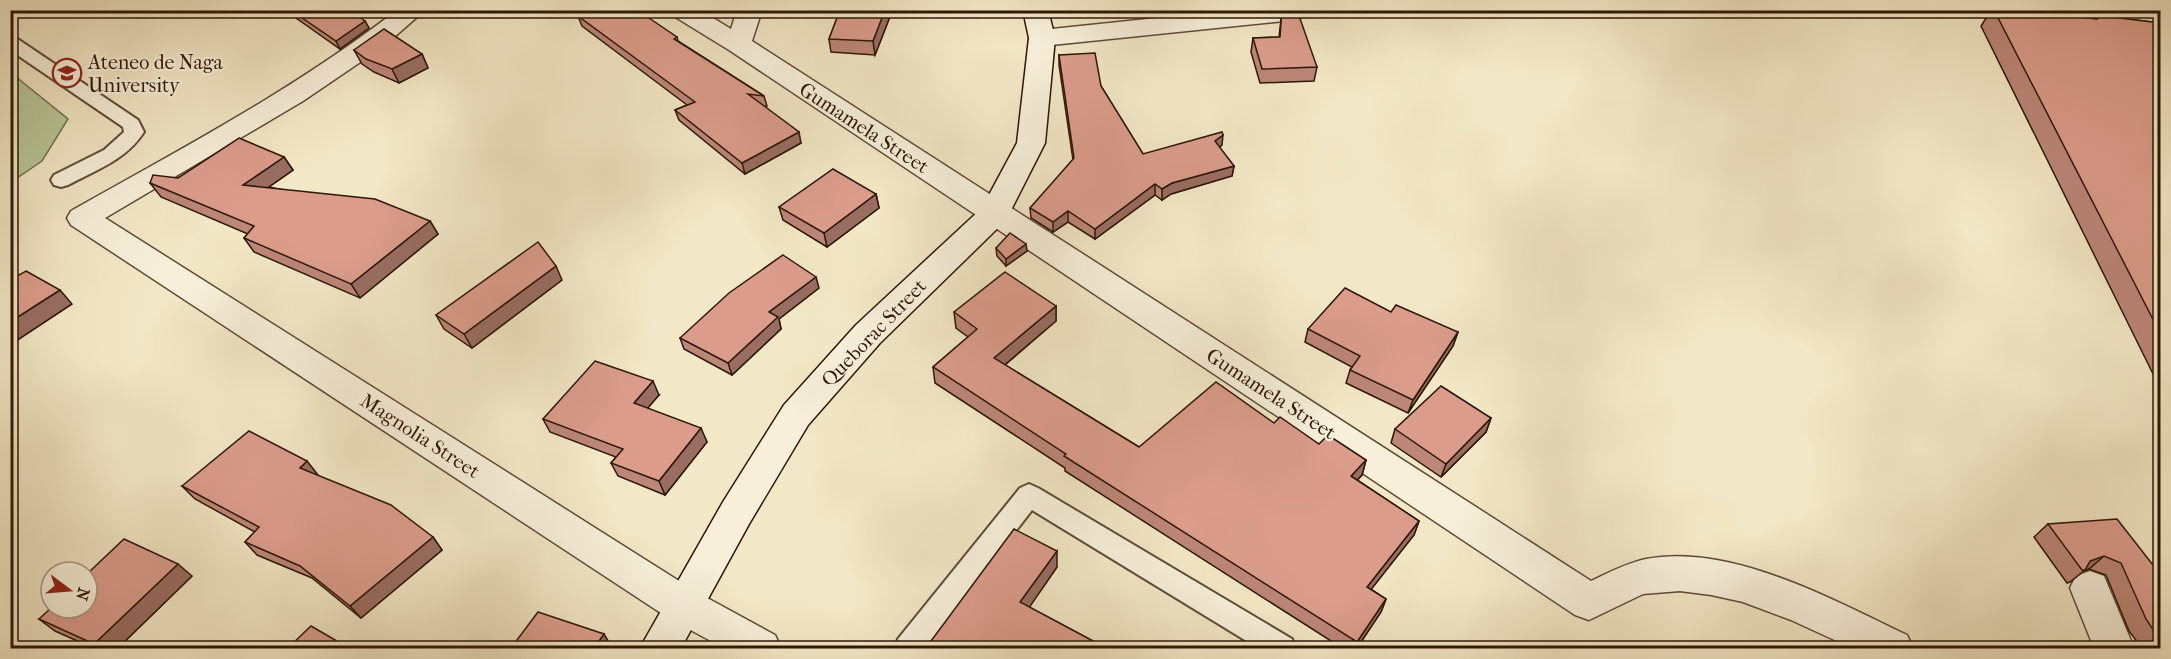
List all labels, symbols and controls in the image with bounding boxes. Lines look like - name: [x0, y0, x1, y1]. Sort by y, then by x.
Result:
- place label: Ateneo de Naga University: [87, 51, 223, 97]
- school or university icon: Ateneo de Naga University: [51, 57, 83, 89]
- street label: Gumamela Street: [795, 78, 933, 178]
- street label: Queborac Street: [817, 274, 931, 392]
- street label: Gumamela Street: [1202, 344, 1340, 444]
- street label: Magnolia Street: [356, 389, 484, 483]
- north arrow: [39, 560, 99, 620]
- text: N: [72, 586, 94, 603]

